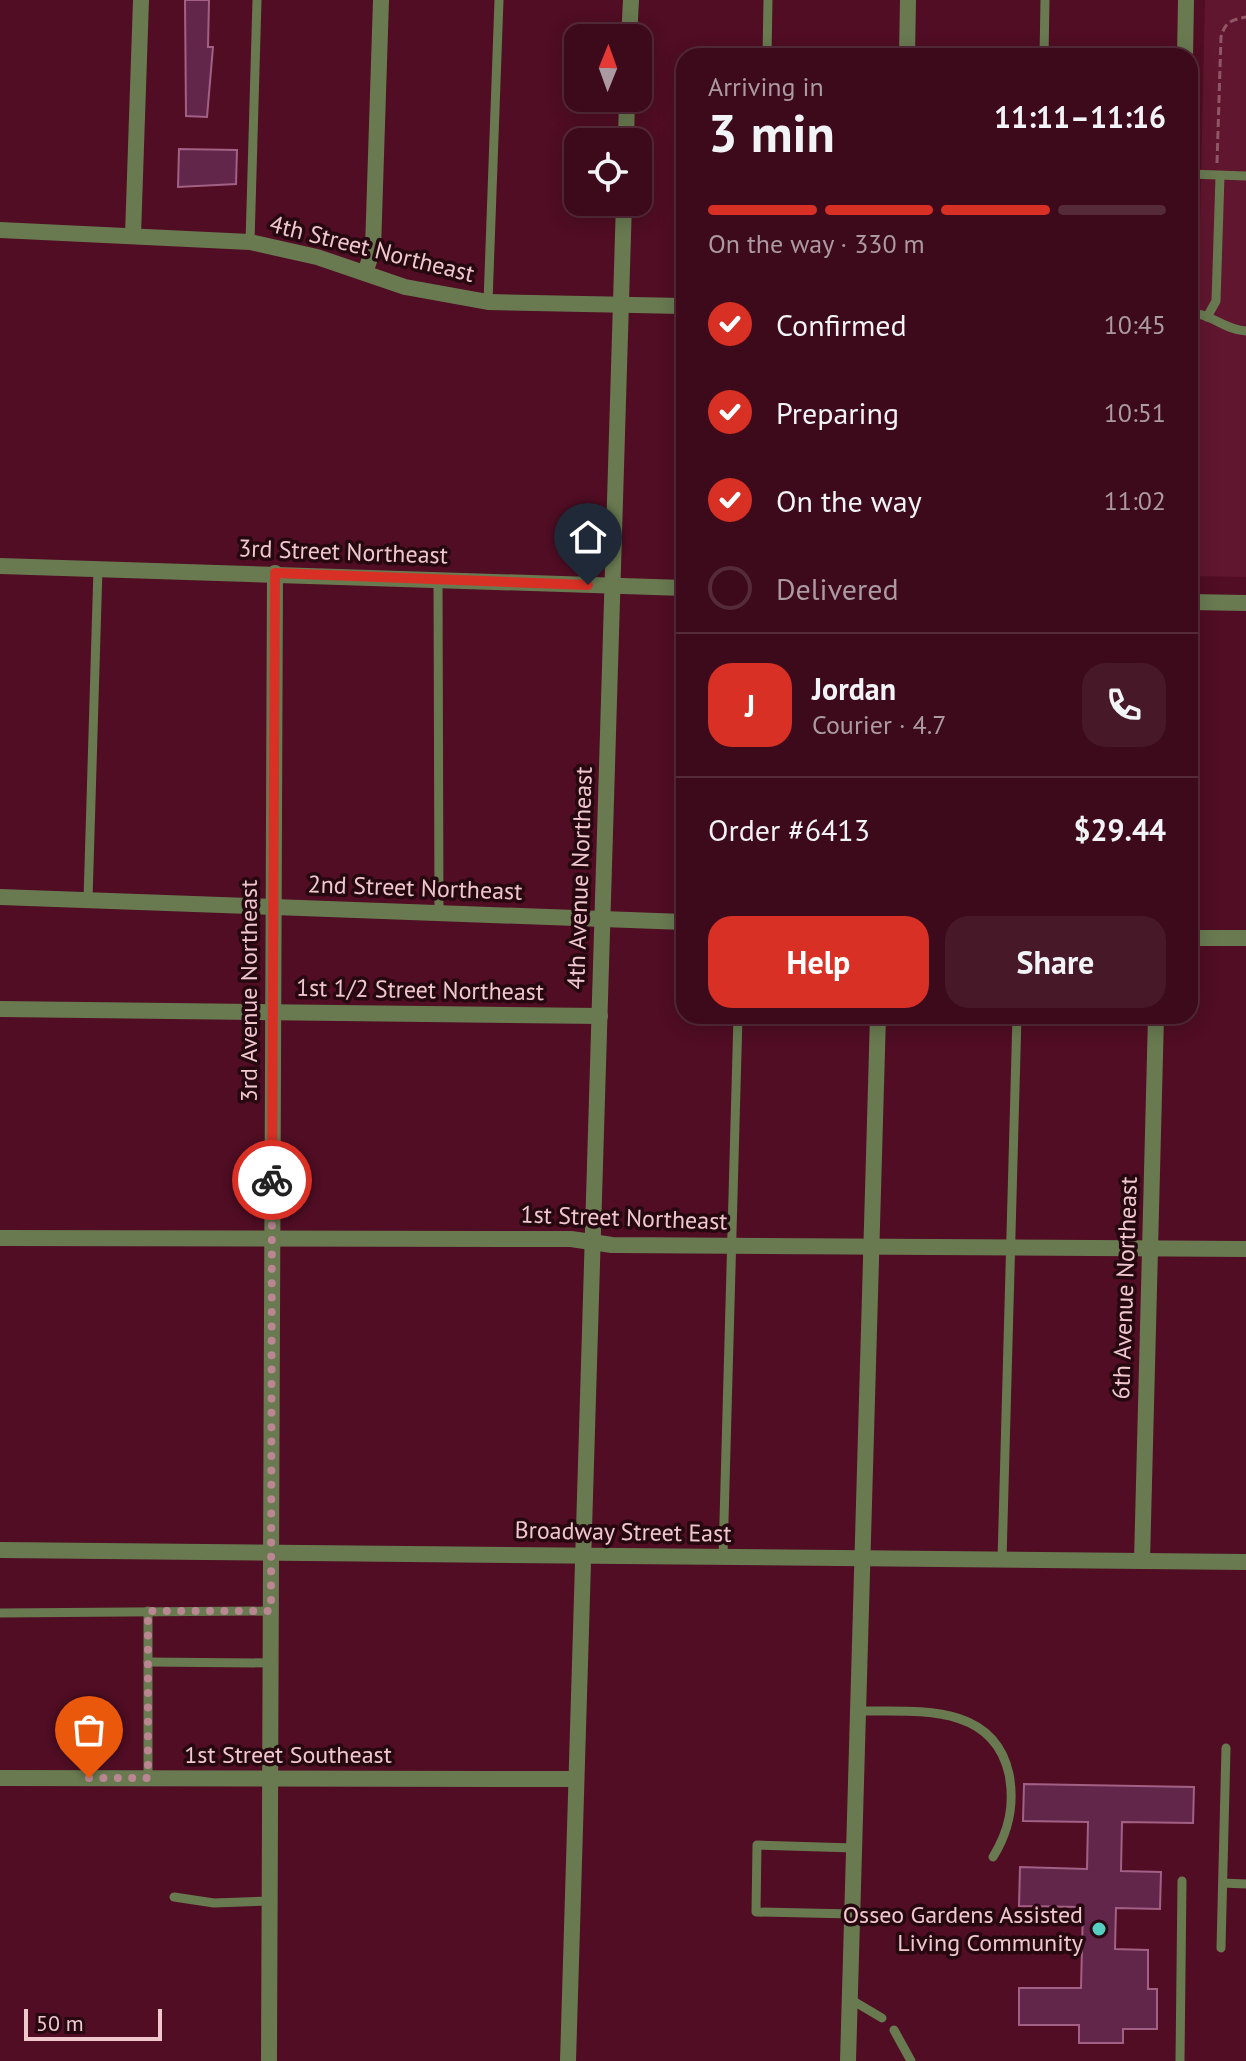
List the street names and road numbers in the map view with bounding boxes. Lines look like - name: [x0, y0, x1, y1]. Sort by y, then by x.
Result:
- street label: 4th Street Northeast: [267, 208, 478, 289]
- street label: 3rd Street Northeast: [238, 532, 448, 571]
- street label: 4th Avenue Northeast: [560, 766, 599, 990]
- street label: 2nd Street Northeast: [307, 868, 523, 907]
- street label: 3rd Avenue Northeast: [233, 880, 264, 1102]
- street label: 1st 1/2 Street Northeast: [296, 972, 544, 1007]
- street label: 6th Avenue Northeast: [1105, 1176, 1144, 1400]
- street label: 1st Street Northeast: [520, 1198, 728, 1237]
- street label: Broadway Street East: [514, 1514, 732, 1549]
- street label: 1st Street Southeast: [184, 1739, 392, 1770]

